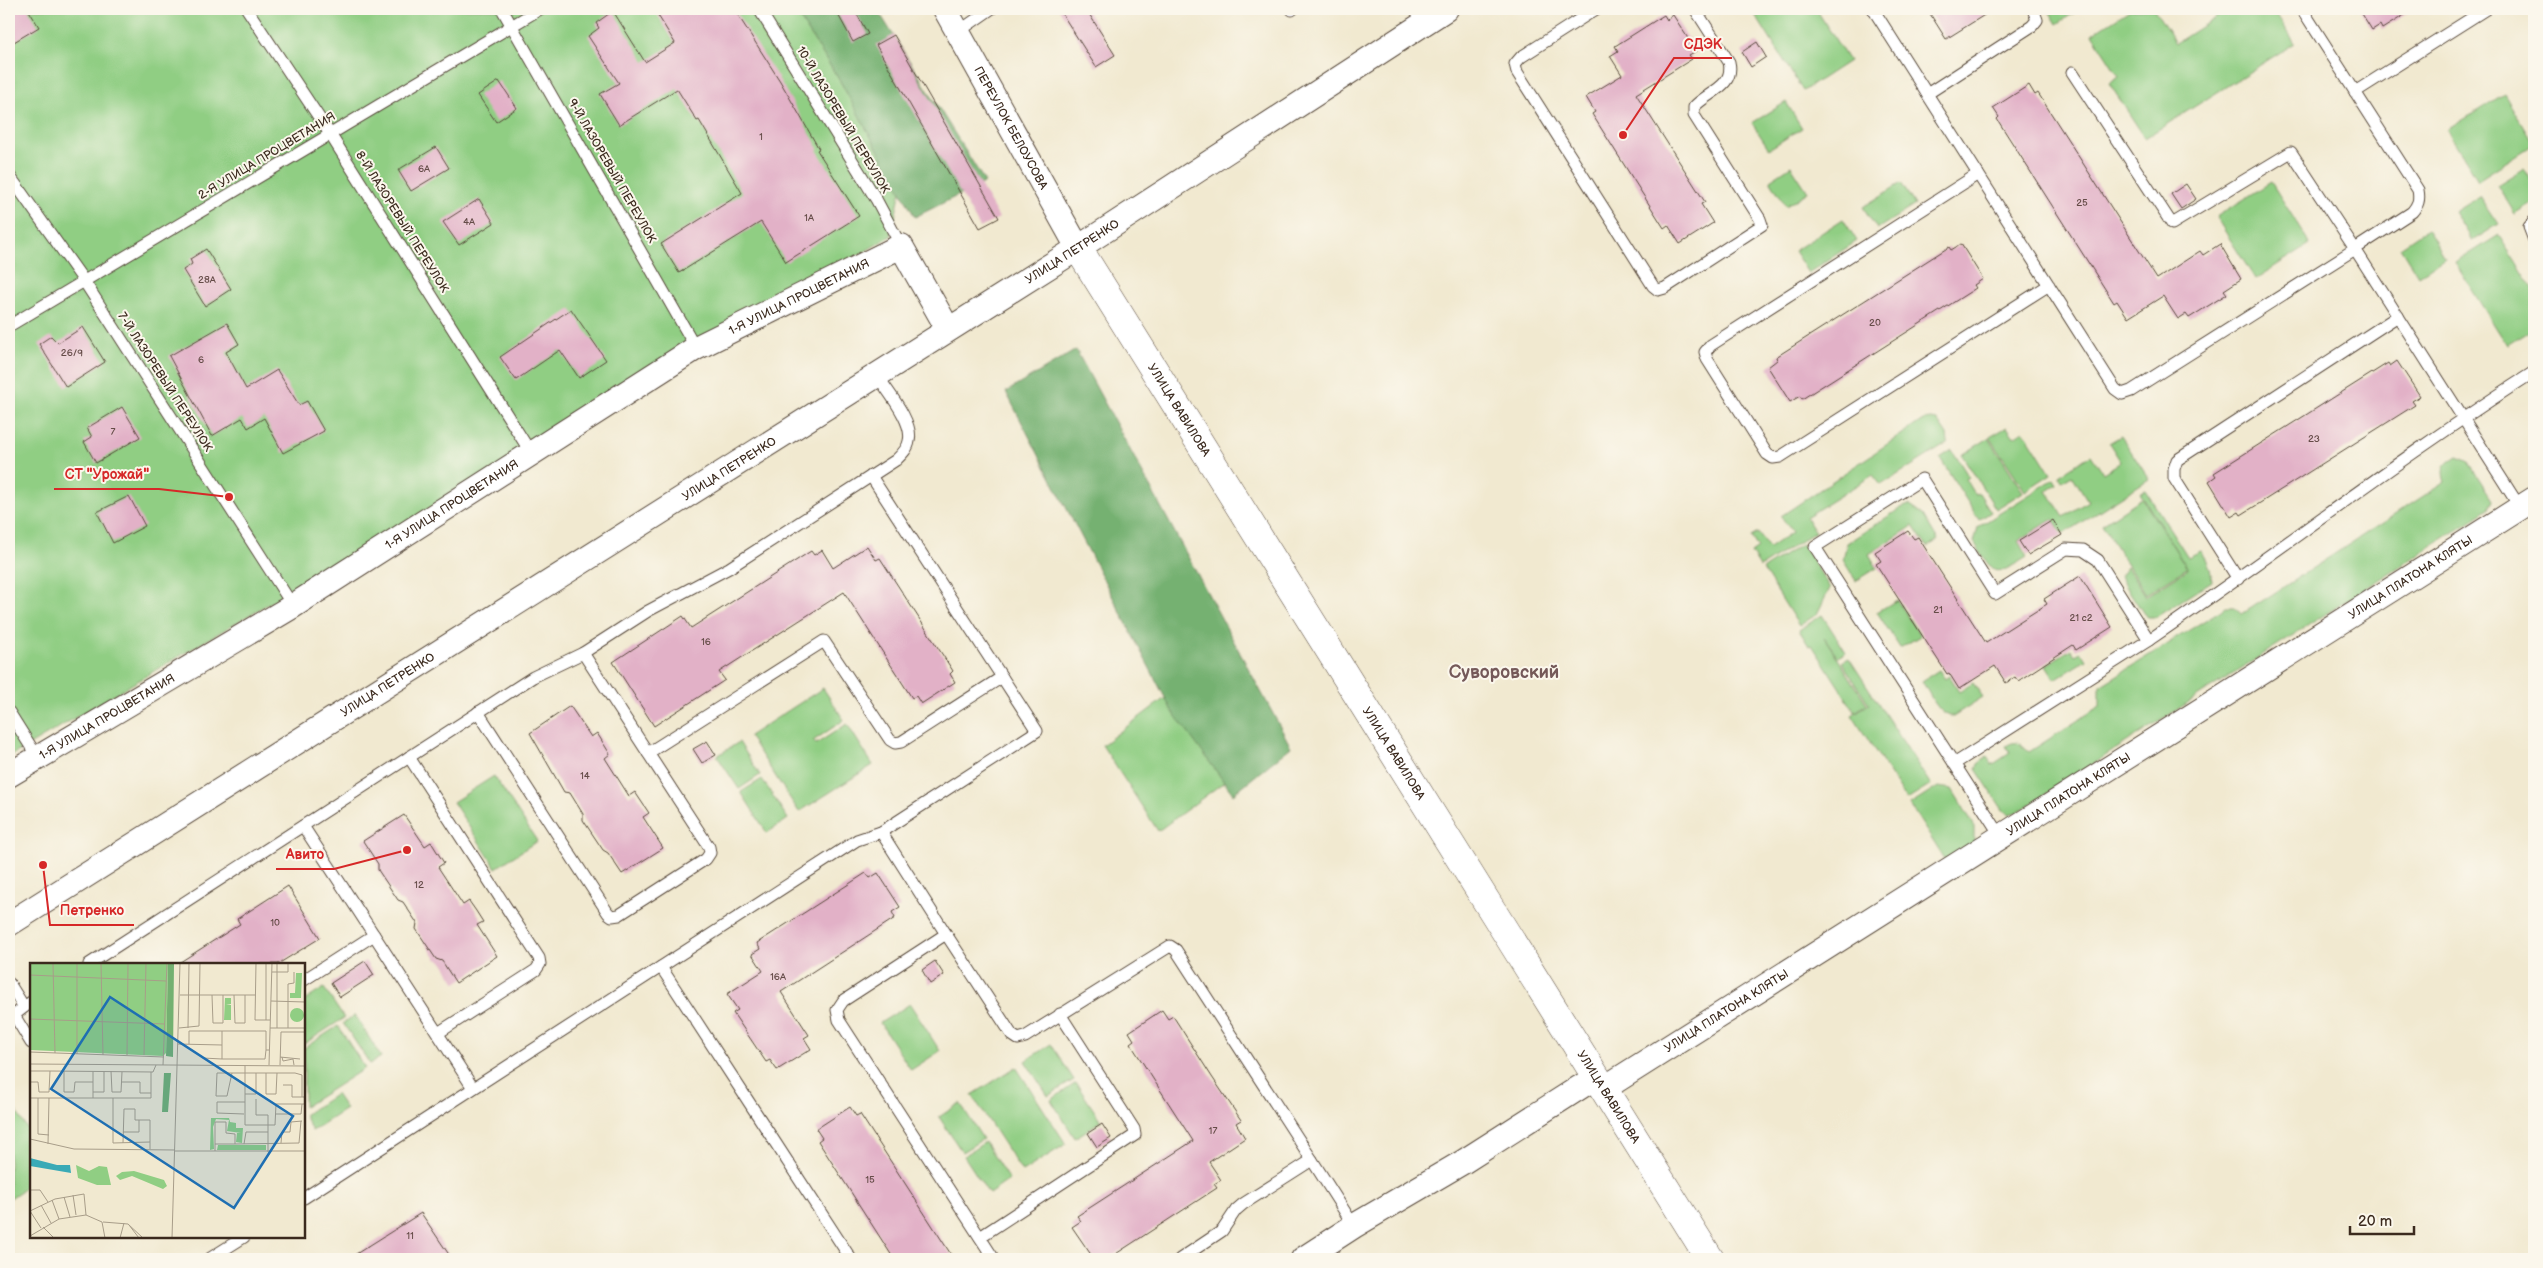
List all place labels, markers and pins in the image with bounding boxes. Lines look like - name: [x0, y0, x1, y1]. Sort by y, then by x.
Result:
- callout: СДЭК: [1674, 29, 1732, 58]
- callout: СТ "Урожай": [54, 460, 159, 489]
- callout: Авито: [276, 840, 334, 869]
- callout: Петренко: [50, 896, 134, 925]

